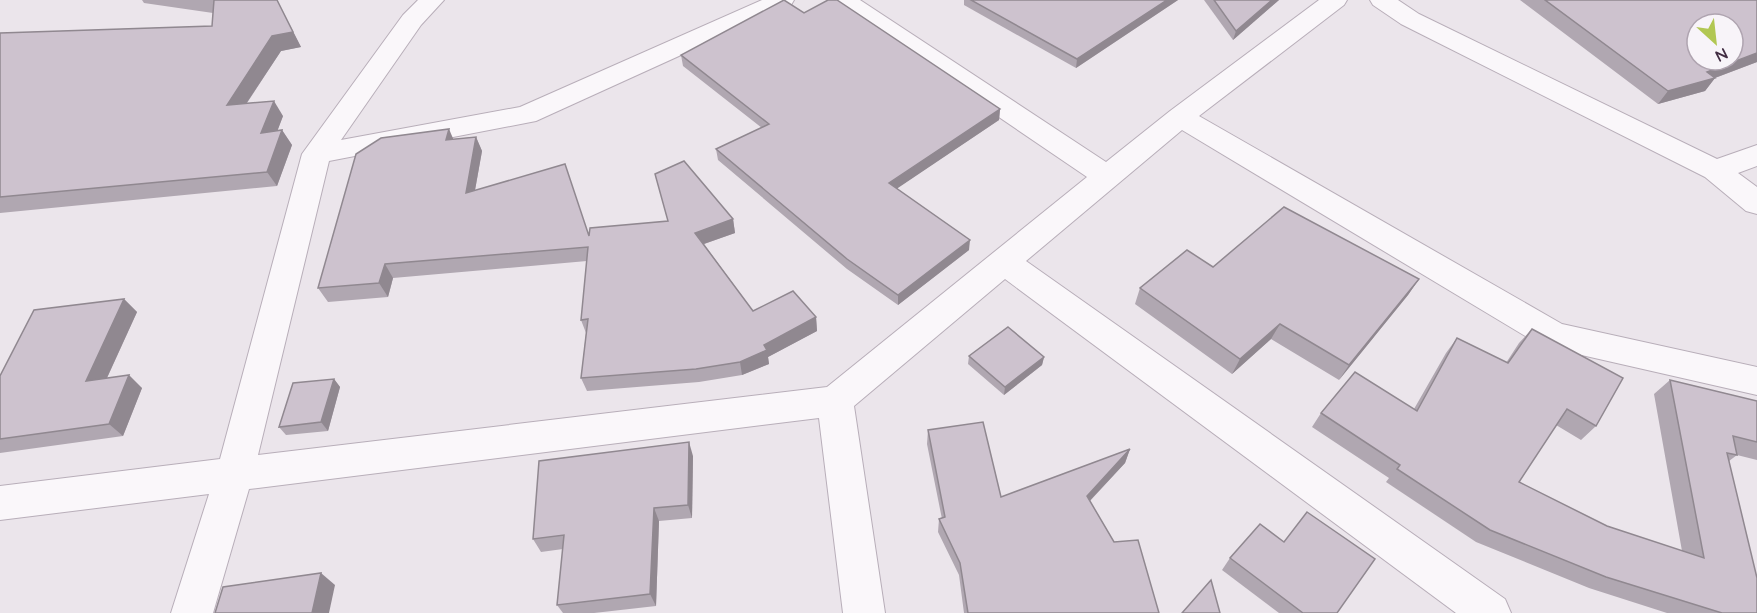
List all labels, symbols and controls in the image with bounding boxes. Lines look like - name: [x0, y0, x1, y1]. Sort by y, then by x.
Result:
- north arrow: [1685, 12, 1745, 72]
- text: N: [1712, 44, 1732, 67]

